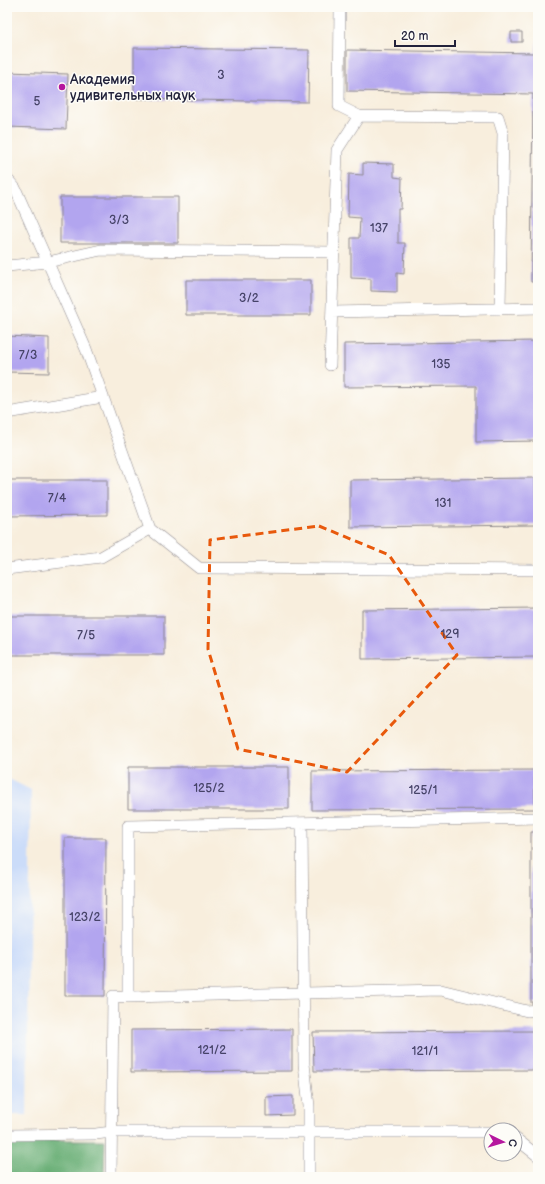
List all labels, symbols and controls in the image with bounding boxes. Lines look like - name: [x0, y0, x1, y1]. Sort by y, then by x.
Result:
- scale bar: [395, 22, 455, 48]
- text: 20 m: [401, 29, 428, 44]
- house number: 3: [217, 68, 225, 83]
- place label: Академия удивительных наук: [69, 71, 196, 104]
- marker: Академия удивительных наук: [57, 82, 67, 92]
- house number: 5: [34, 94, 41, 109]
- house number: 3/3: [109, 213, 129, 228]
- house number: 137: [370, 221, 388, 236]
- house number: 3/2: [239, 291, 259, 306]
- house number: 7/3: [19, 348, 37, 363]
- house number: 135: [432, 357, 451, 372]
- house number: 7/4: [48, 491, 67, 506]
- house number: 131: [435, 496, 451, 511]
- house number: 129: [441, 627, 459, 642]
- house number: 7/5: [77, 628, 95, 643]
- house number: 125/2: [193, 781, 225, 796]
- house number: 125/1: [409, 783, 437, 798]
- house number: 123/2: [69, 910, 101, 925]
- house number: 121/2: [198, 1043, 226, 1058]
- house number: 121/1: [412, 1044, 438, 1059]
- north arrow: [483, 1122, 523, 1162]
- text: С: [506, 1138, 519, 1148]

